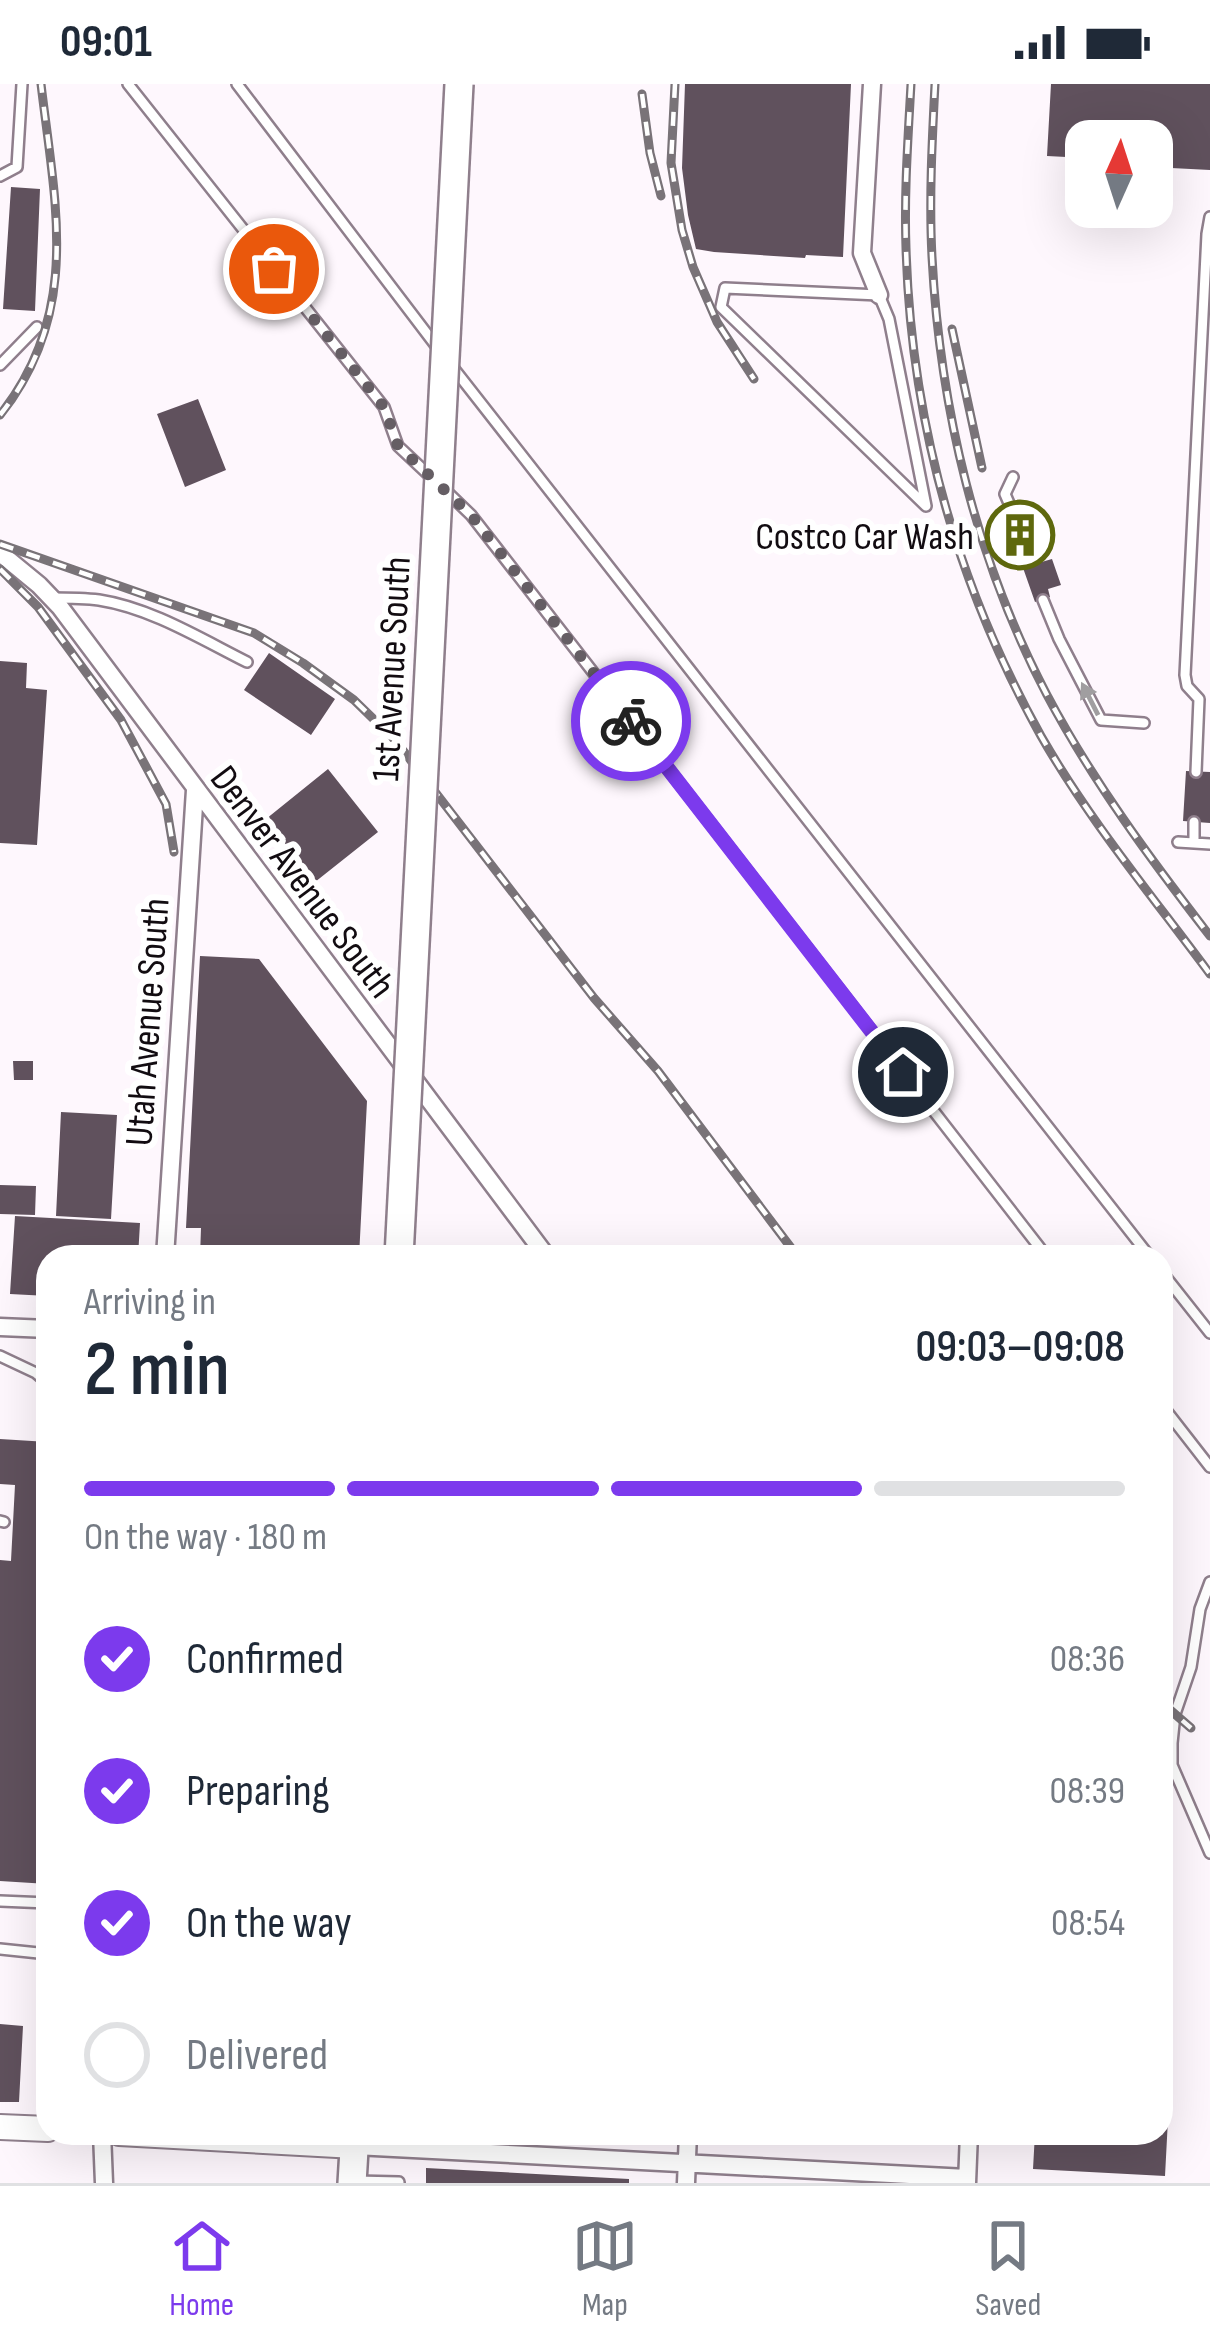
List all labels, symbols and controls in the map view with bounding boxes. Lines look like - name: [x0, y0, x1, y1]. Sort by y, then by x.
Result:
- text: 09:01: [60, 15, 152, 70]
- north arrow: [1065, 120, 1173, 228]
- map controls: [1065, 120, 1173, 228]
- pin: [223, 218, 325, 320]
- icon: bag: [241, 236, 307, 302]
- building icon: Costco Car Wash: [985, 500, 1055, 570]
- place label: Costco Car Wash: [755, 514, 974, 561]
- street label: 1st Avenue South: [363, 556, 422, 783]
- courier: [571, 661, 691, 781]
- one-way arrow: [1080, 682, 1100, 716]
- icon: bike: [598, 688, 664, 754]
- street label: Denver Avenue South: [199, 757, 405, 1008]
- street label: Utah Avenue South: [116, 897, 181, 1148]
- pin: [852, 1021, 954, 1123]
- icon: home: [870, 1039, 936, 1105]
- text: Arriving in: [84, 1279, 216, 1326]
- text: 09:03–09:08: [915, 1320, 1125, 1375]
- text: 2 min: [84, 1324, 230, 1417]
- text: On the way · 180 m: [84, 1514, 327, 1561]
- icon: check: [84, 1626, 150, 1692]
- text: Confirmed: [186, 1632, 344, 1687]
- text: 08:36: [1050, 1636, 1125, 1683]
- icon: check: [84, 1758, 150, 1824]
- text: Preparing: [186, 1764, 330, 1819]
- text: 08:39: [1050, 1768, 1125, 1815]
- icon: check: [84, 1890, 150, 1956]
- text: On the way: [186, 1896, 352, 1951]
- text: 08:54: [1051, 1900, 1125, 1947]
- text: Delivered: [186, 2028, 328, 2083]
- tab: Home: [169, 2213, 235, 2325]
- tab: Map: [572, 2213, 638, 2325]
- tab: Saved: [975, 2213, 1041, 2325]

